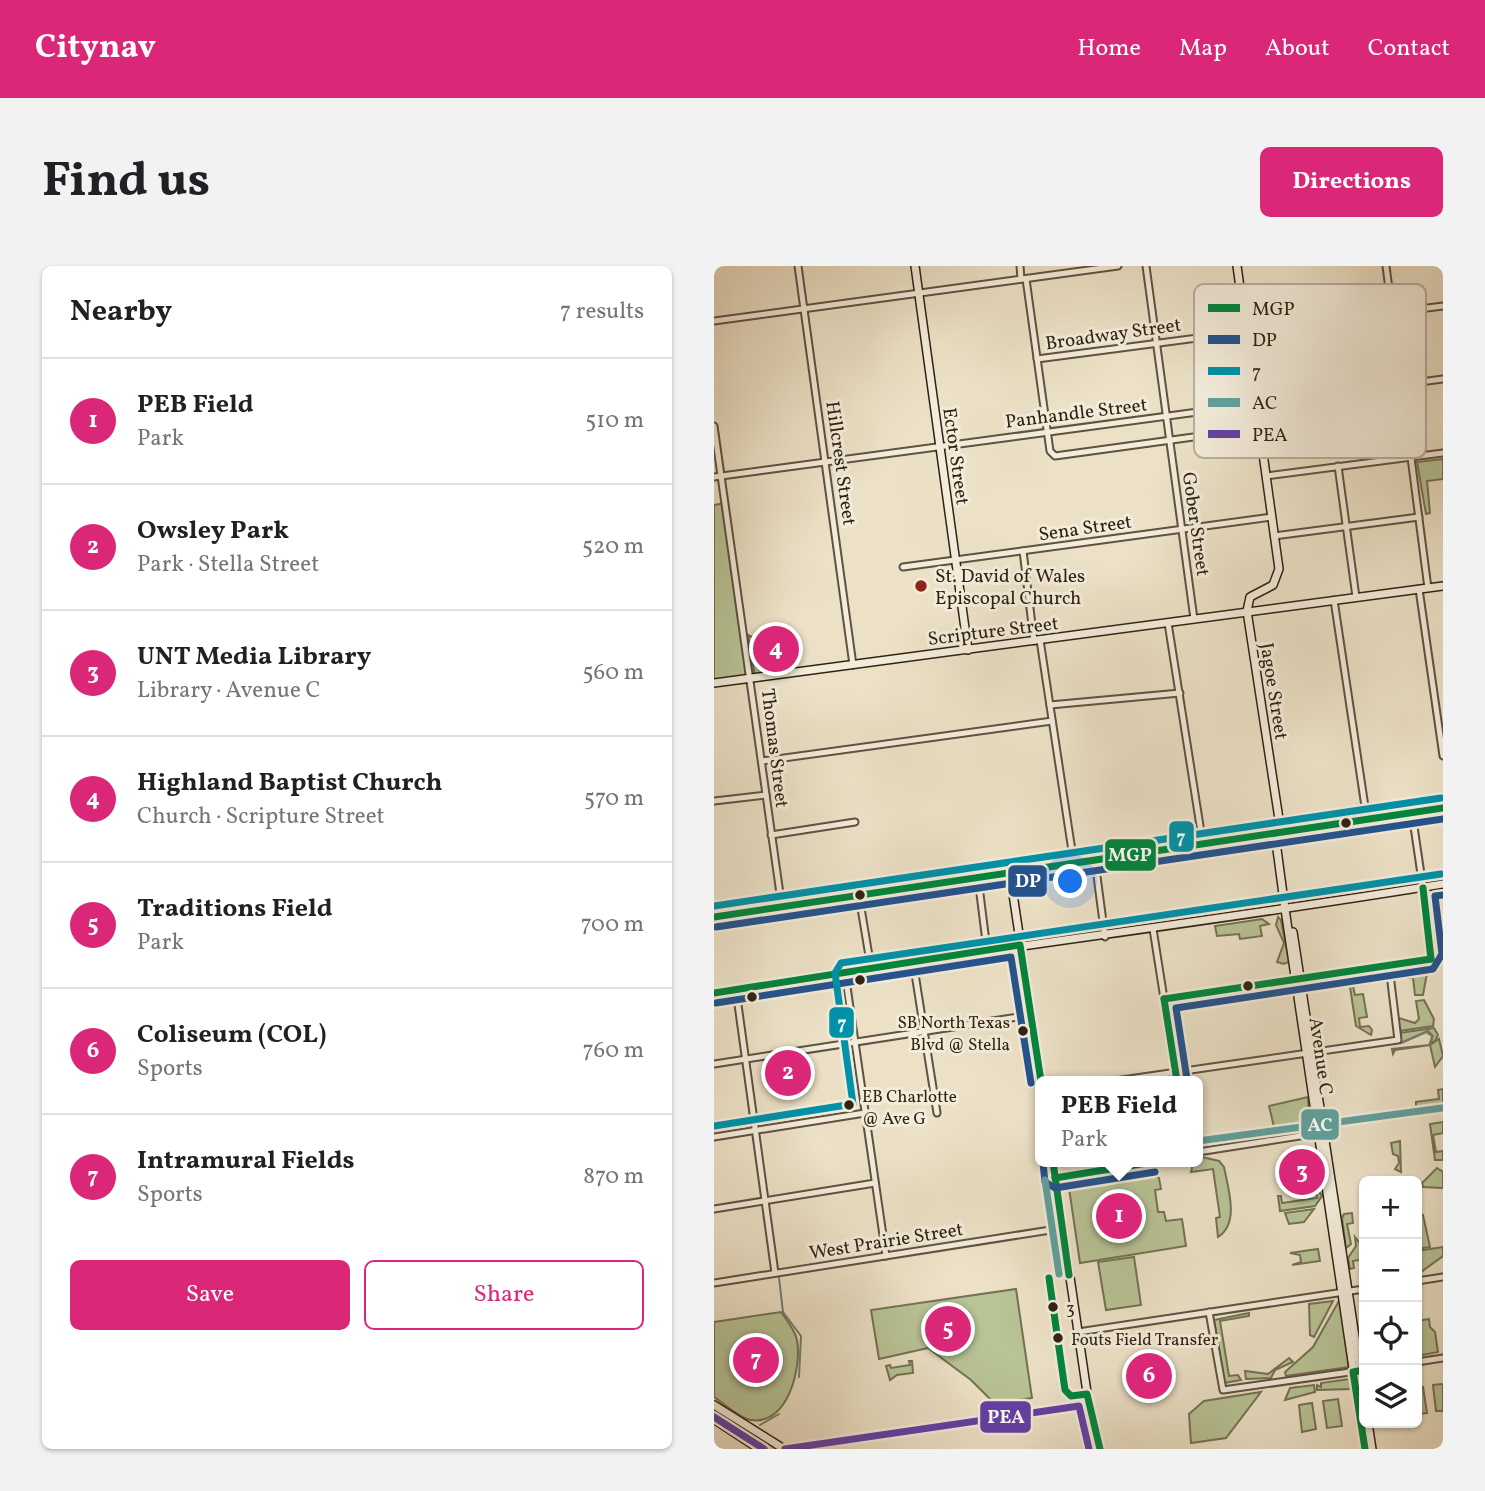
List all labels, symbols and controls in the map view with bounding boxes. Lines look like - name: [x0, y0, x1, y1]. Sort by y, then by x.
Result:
- text: Citynav: [35, 26, 156, 72]
- text: Home: [1077, 32, 1141, 66]
- text: Map: [1179, 32, 1227, 66]
- text: About: [1265, 32, 1330, 66]
- text: Contact: [1368, 32, 1450, 66]
- button: Directions: [1260, 147, 1443, 217]
- text: Find us: [42, 148, 210, 217]
- legend: [1194, 284, 1426, 458]
- text: Nearby: [70, 291, 172, 333]
- text: 7 results: [560, 296, 644, 328]
- text: MGP: [1252, 297, 1295, 323]
- street label: Broadway Street: [1044, 313, 1183, 357]
- text: DP: [1252, 328, 1277, 354]
- text: 7: [1252, 360, 1261, 386]
- text: PEB Field: [137, 387, 254, 423]
- text: AC: [1252, 391, 1277, 417]
- street label: Panhandle Street: [1004, 392, 1149, 436]
- street label: Hillcrest Street: [818, 399, 862, 527]
- text: 1: [88, 405, 98, 437]
- text: 510 m: [585, 405, 644, 437]
- street label: Ector Street: [935, 406, 975, 507]
- text: Park: [137, 423, 184, 455]
- text: PEA: [1252, 423, 1288, 449]
- street label: Gober Street: [1175, 471, 1215, 578]
- street label: Sena Street: [1037, 510, 1134, 548]
- text: Owsley Park: [137, 513, 289, 549]
- text: 2: [87, 531, 99, 563]
- text: 520 m: [582, 531, 644, 563]
- text: Park · Stella Street: [137, 549, 319, 581]
- place label: St. David of Wales Episcopal Church: [935, 564, 1085, 612]
- marker: St. David of Wales Episcopal Church: [913, 578, 929, 594]
- street label: Scripture Street: [926, 611, 1060, 653]
- pin: 4: [753, 623, 799, 675]
- text: UNT Media Library: [137, 639, 371, 675]
- street label: Jagoe Street: [1253, 641, 1294, 742]
- text: 3: [87, 657, 99, 689]
- text: 560 m: [583, 657, 644, 689]
- text: Library · Avenue C: [137, 675, 320, 707]
- street label: Thomas Street: [754, 687, 794, 810]
- text: Highland Baptist Church: [137, 765, 442, 801]
- text: 4: [86, 783, 100, 815]
- text: 570 m: [584, 783, 644, 815]
- text: Church · Scripture Street: [137, 801, 385, 833]
- unlabelled marker: [1339, 816, 1353, 830]
- line badge: 7: [1168, 820, 1195, 853]
- text: 7: [1176, 825, 1186, 851]
- line badge: MGP: [1104, 838, 1157, 872]
- text: MGP: [1108, 843, 1152, 869]
- line badge: DP: [1007, 864, 1048, 898]
- your location: [1053, 864, 1087, 898]
- text: DP: [1015, 869, 1041, 895]
- unlabelled marker: [853, 888, 867, 902]
- text: Traditions Field: [137, 891, 333, 927]
- text: 5: [87, 909, 99, 941]
- text: 700 m: [581, 909, 644, 941]
- text: Park: [137, 927, 184, 959]
- unlabelled marker: [853, 973, 867, 987]
- unlabelled marker: [1241, 979, 1255, 993]
- unlabelled marker: [745, 990, 759, 1004]
- line badge: 7: [828, 1006, 855, 1039]
- text: 7: [837, 1011, 847, 1037]
- place label: SB North Texas Blvd @ Stella: [897, 1012, 1010, 1057]
- street label: Avenue C: [1302, 1016, 1338, 1097]
- text: Coliseum (COL): [137, 1017, 326, 1053]
- marker: SB North Texas Blvd @ Stella: [1016, 1024, 1030, 1038]
- text: 6: [87, 1035, 99, 1067]
- text: 760 m: [582, 1035, 644, 1067]
- pin: 2: [765, 1047, 811, 1099]
- text: Sports: [137, 1053, 203, 1085]
- popup: [1035, 1076, 1203, 1167]
- place label: EB Charlotte @ Ave G: [862, 1086, 957, 1131]
- text: PEB Field: [1061, 1088, 1177, 1124]
- marker: EB Charlotte @ Ave G: [842, 1098, 856, 1112]
- line badge: AC: [1300, 1108, 1340, 1141]
- text: AC: [1307, 1113, 1333, 1139]
- text: Park: [1061, 1124, 1108, 1156]
- text: Intramural Fields: [137, 1143, 355, 1179]
- pin: 3: [1279, 1146, 1325, 1198]
- text: 7: [88, 1161, 99, 1193]
- text: 870 m: [583, 1161, 644, 1193]
- map controls: [1359, 1176, 1422, 1428]
- button: +: [1359, 1176, 1422, 1239]
- text: Sports: [137, 1179, 203, 1211]
- pin: 1: [1096, 1190, 1142, 1242]
- street label: West Prairie Street: [807, 1217, 966, 1267]
- button: −: [1359, 1239, 1422, 1302]
- button: Save: [70, 1260, 350, 1330]
- button: Share: [364, 1260, 644, 1330]
- place label: 3: [1066, 1298, 1075, 1321]
- marker: 3: [1046, 1300, 1060, 1314]
- button: locate: [1359, 1302, 1422, 1365]
- pin: 5: [925, 1303, 971, 1355]
- place label: Fouts Field Transfer: [1071, 1329, 1218, 1352]
- marker: Fouts Field Transfer: [1051, 1331, 1065, 1345]
- pin: 7: [733, 1334, 779, 1386]
- pin: 6: [1126, 1350, 1172, 1402]
- button: layers: [1359, 1365, 1422, 1428]
- line badge: PEA: [979, 1400, 1032, 1434]
- text: PEA: [987, 1405, 1025, 1431]

